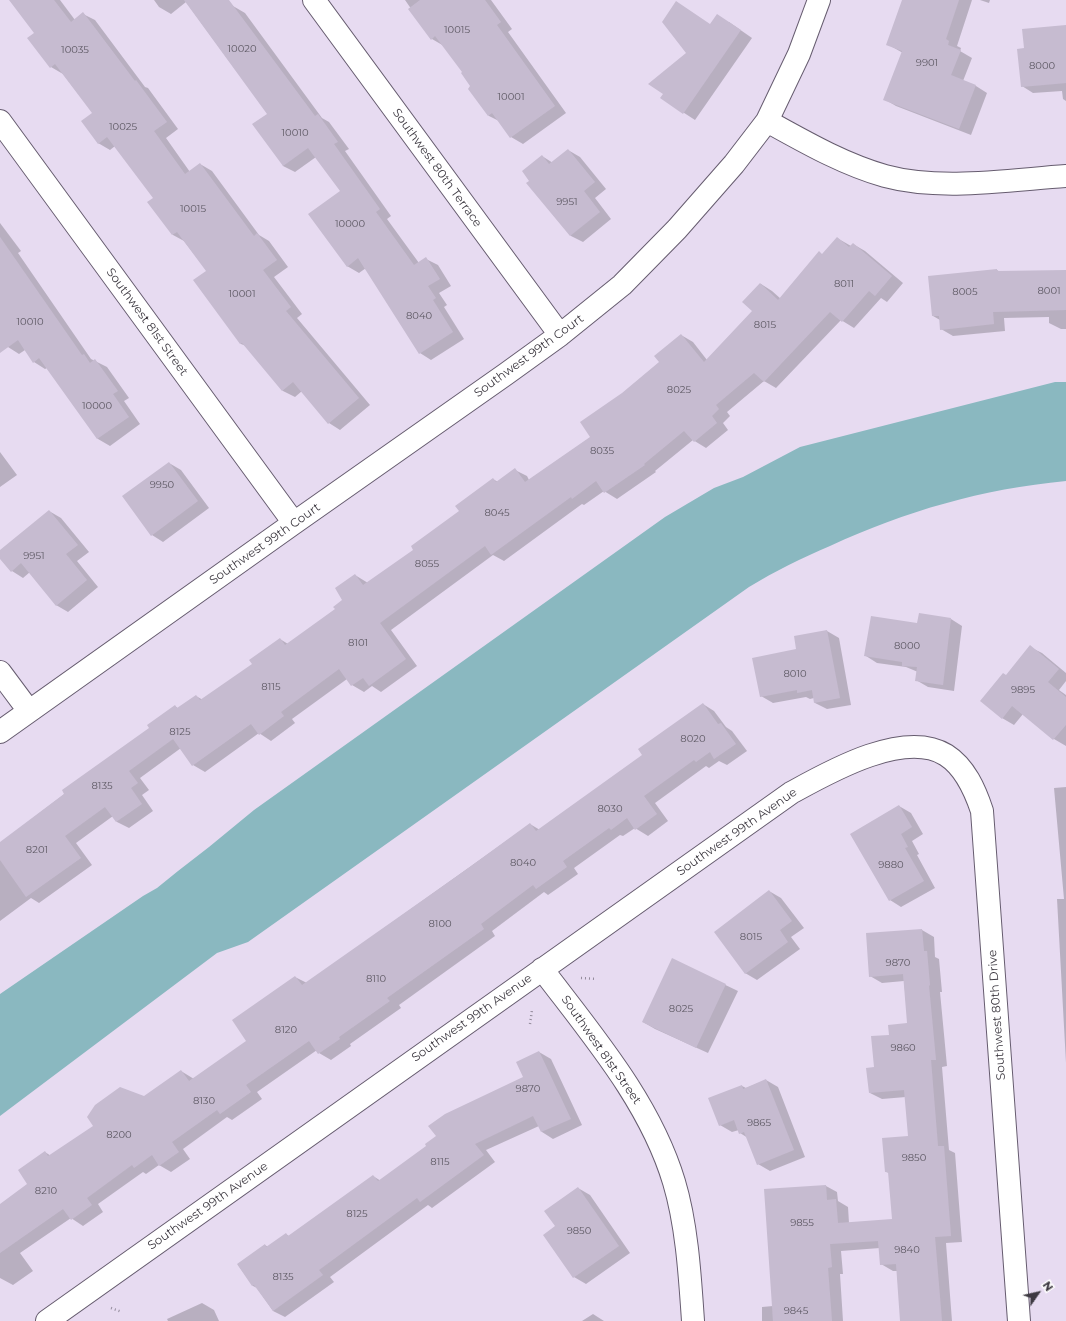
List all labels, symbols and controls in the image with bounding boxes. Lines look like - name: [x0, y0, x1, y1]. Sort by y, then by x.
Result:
- house number: 10015: [444, 24, 470, 36]
- house number: 10020: [227, 43, 257, 55]
- house number: 10035: [61, 44, 89, 56]
- house number: 9901: [916, 57, 938, 69]
- house number: 8000: [1029, 60, 1055, 72]
- house number: 10001: [497, 91, 525, 103]
- street label: Southwest 80th Terrace: [389, 106, 485, 230]
- house number: 10025: [109, 121, 137, 133]
- house number: 10010: [281, 127, 309, 139]
- house number: 9951: [556, 196, 578, 208]
- house number: 10015: [180, 203, 206, 215]
- house number: 10000: [335, 218, 365, 230]
- street label: Southwest 81st Street: [103, 265, 191, 379]
- house number: 8011: [834, 278, 854, 290]
- house number: 8001: [1037, 285, 1061, 297]
- house number: 8005: [952, 286, 978, 298]
- house number: 10001: [228, 288, 256, 300]
- house number: 8040: [406, 310, 432, 322]
- street label: Southwest 99th Court: [471, 311, 587, 401]
- house number: 10010: [16, 316, 44, 328]
- house number: 8015: [754, 319, 776, 331]
- house number: 8025: [667, 384, 691, 396]
- house number: 10000: [82, 400, 112, 412]
- house number: 8035: [590, 445, 614, 457]
- house number: 9950: [150, 479, 174, 491]
- street label: Southwest 99th Court: [207, 500, 323, 588]
- house number: 8045: [484, 507, 510, 519]
- house number: 9951: [23, 550, 45, 562]
- house number: 8055: [415, 558, 439, 570]
- house number: 8101: [348, 637, 368, 649]
- house number: 8000: [894, 640, 920, 652]
- house number: 8010: [783, 668, 807, 680]
- house number: 8115: [261, 681, 281, 693]
- house number: 9895: [1011, 684, 1035, 696]
- house number: 8125: [169, 726, 191, 738]
- house number: 8020: [680, 733, 706, 745]
- house number: 8135: [91, 780, 113, 792]
- street label: Southwest 99th Avenue: [674, 785, 800, 879]
- house number: 8030: [597, 803, 623, 815]
- house number: 8201: [26, 844, 48, 856]
- house number: 8040: [510, 857, 536, 869]
- house number: 9880: [878, 859, 904, 871]
- house number: 8100: [428, 918, 452, 930]
- house number: 8015: [740, 931, 762, 943]
- street label: Southwest 80th Drive: [985, 949, 1009, 1081]
- house number: 9870: [886, 957, 910, 969]
- street label: Southwest 99th Avenue: [409, 971, 535, 1065]
- house number: 8110: [366, 973, 386, 985]
- street label: Southwest 81st Street: [558, 993, 644, 1107]
- house number: 8025: [669, 1003, 693, 1015]
- house number: 8120: [275, 1024, 297, 1036]
- house number: 9860: [890, 1042, 916, 1054]
- house number: 9870: [516, 1083, 540, 1095]
- house number: 8130: [193, 1095, 215, 1107]
- house number: 9865: [747, 1117, 771, 1129]
- house number: 8200: [106, 1129, 132, 1141]
- house number: 9850: [902, 1152, 926, 1164]
- house number: 8115: [430, 1156, 450, 1168]
- street label: Southwest 99th Avenue: [145, 1159, 271, 1253]
- house number: 8210: [35, 1185, 57, 1197]
- house number: 8125: [346, 1208, 368, 1220]
- house number: 9855: [790, 1217, 814, 1229]
- house number: 9850: [567, 1225, 591, 1237]
- house number: 9840: [894, 1244, 920, 1256]
- house number: 8135: [272, 1271, 294, 1283]
- north arrow: [1018, 1273, 1058, 1313]
- text: N: [1040, 1279, 1056, 1294]
- house number: 9845: [784, 1305, 808, 1317]

